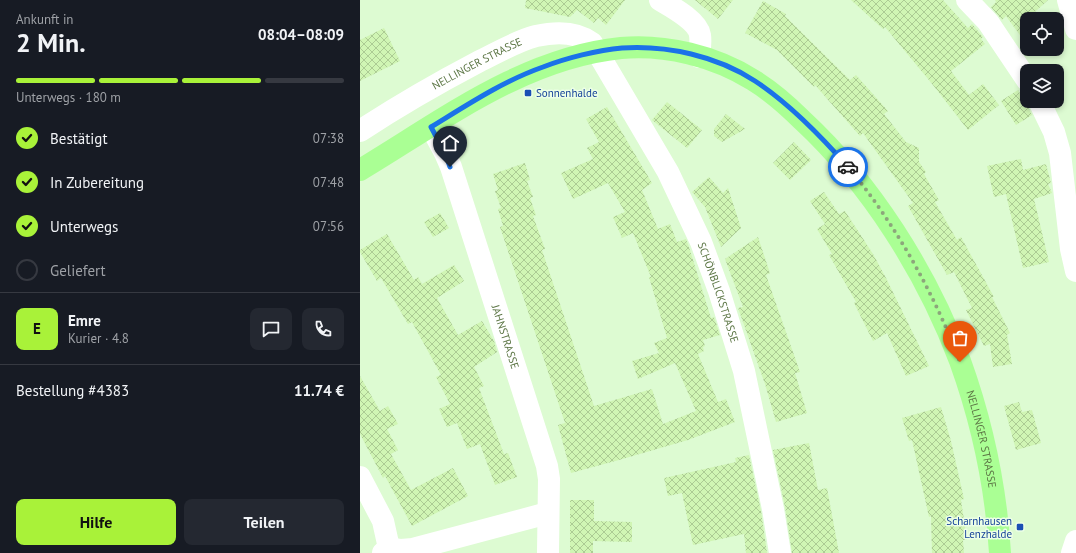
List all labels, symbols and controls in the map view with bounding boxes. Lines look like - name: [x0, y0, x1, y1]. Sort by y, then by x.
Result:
- text: Ankunft in: [16, 11, 73, 28]
- map controls: [1020, 12, 1064, 108]
- button: locate: [1020, 12, 1064, 56]
- text: 08:04–08:09: [258, 25, 344, 44]
- text: 2 Min.: [16, 26, 86, 59]
- street label: NELLINGER STRASSE: [429, 34, 524, 93]
- button: layers: [1020, 64, 1064, 108]
- place label: Sonnenhalde: [536, 86, 598, 100]
- marker: Sonnenhalde: [523, 88, 533, 98]
- text: Unterwegs · 180 m: [16, 89, 121, 106]
- pin: [433, 126, 467, 167]
- icon: check: [16, 127, 38, 149]
- text: Bestätigt: [50, 129, 107, 148]
- text: 07:38: [313, 130, 344, 147]
- icon: home: [439, 132, 461, 154]
- courier: [828, 147, 868, 187]
- icon: car: [837, 156, 859, 178]
- icon: check: [16, 171, 38, 193]
- text: In Zubereitung: [50, 173, 144, 192]
- text: 07:48: [313, 174, 344, 191]
- icon: check: [16, 215, 38, 237]
- text: Unterwegs: [50, 217, 118, 236]
- text: 07:56: [313, 218, 344, 235]
- street label: SCHÖNBLICKSTRASSE: [695, 240, 742, 344]
- text: Geliefert: [50, 261, 106, 280]
- street label: JAHNSTRASSE: [488, 302, 522, 371]
- button: chat: [250, 308, 292, 350]
- button: phone: [302, 308, 344, 350]
- text: Emre: [68, 311, 101, 330]
- text: E: [33, 319, 41, 338]
- pin: [943, 321, 977, 362]
- icon: bag: [949, 327, 971, 349]
- text: Kurier · 4.8: [68, 330, 129, 347]
- text: Bestellung #4383: [16, 381, 129, 400]
- text: 11.74 €: [294, 381, 344, 400]
- street label: NELLINGER STRASSE: [963, 389, 1000, 489]
- button: Hilfe: [16, 499, 176, 545]
- button: Teilen: [184, 499, 344, 545]
- place label: Scharnhausen Lenzhalde: [946, 514, 1012, 541]
- marker: Scharnhausen Lenzhalde: [1015, 522, 1025, 532]

